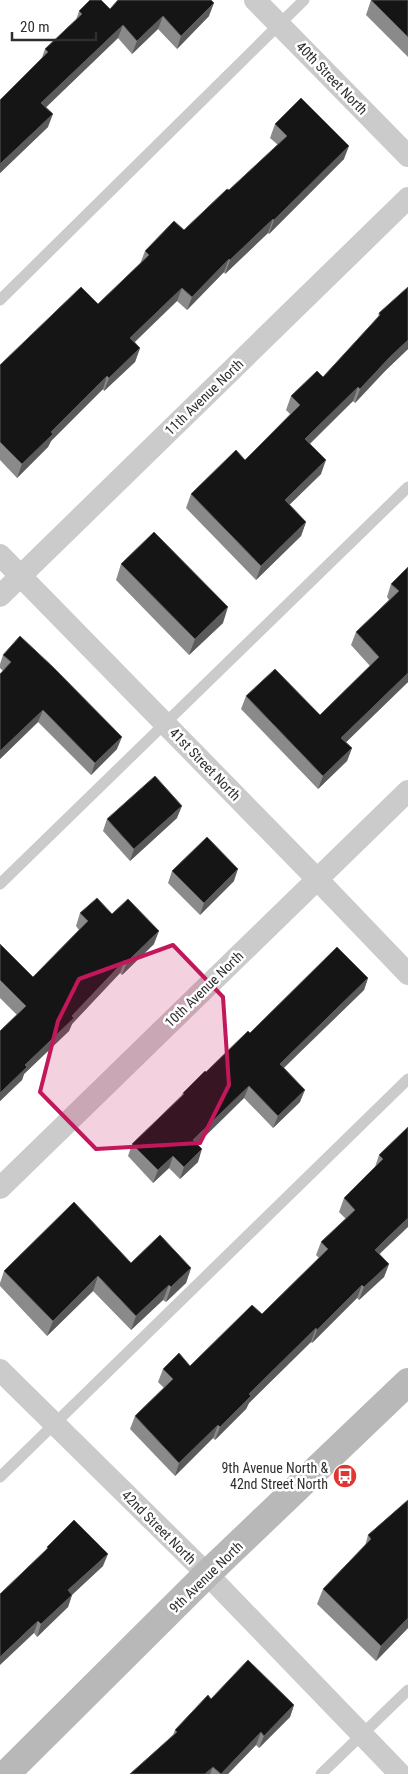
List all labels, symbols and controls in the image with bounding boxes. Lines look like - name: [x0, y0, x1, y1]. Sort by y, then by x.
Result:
- scale bar: [12, 10, 96, 42]
- text: 20 m: [20, 18, 50, 36]
- street label: 40th Street North: [293, 38, 371, 118]
- street label: 11th Avenue North: [162, 356, 246, 438]
- street label: 41st Street North: [166, 724, 244, 804]
- street label: 10th Avenue North: [162, 948, 246, 1030]
- place label: 9th Avenue North & 42nd Street North: [221, 1460, 328, 1492]
- bus stop icon: 9th Avenue North & 42nd Street North: [332, 1463, 358, 1489]
- street label: 42nd Street North: [119, 1487, 199, 1567]
- street label: 9th Avenue North: [166, 1538, 246, 1616]

